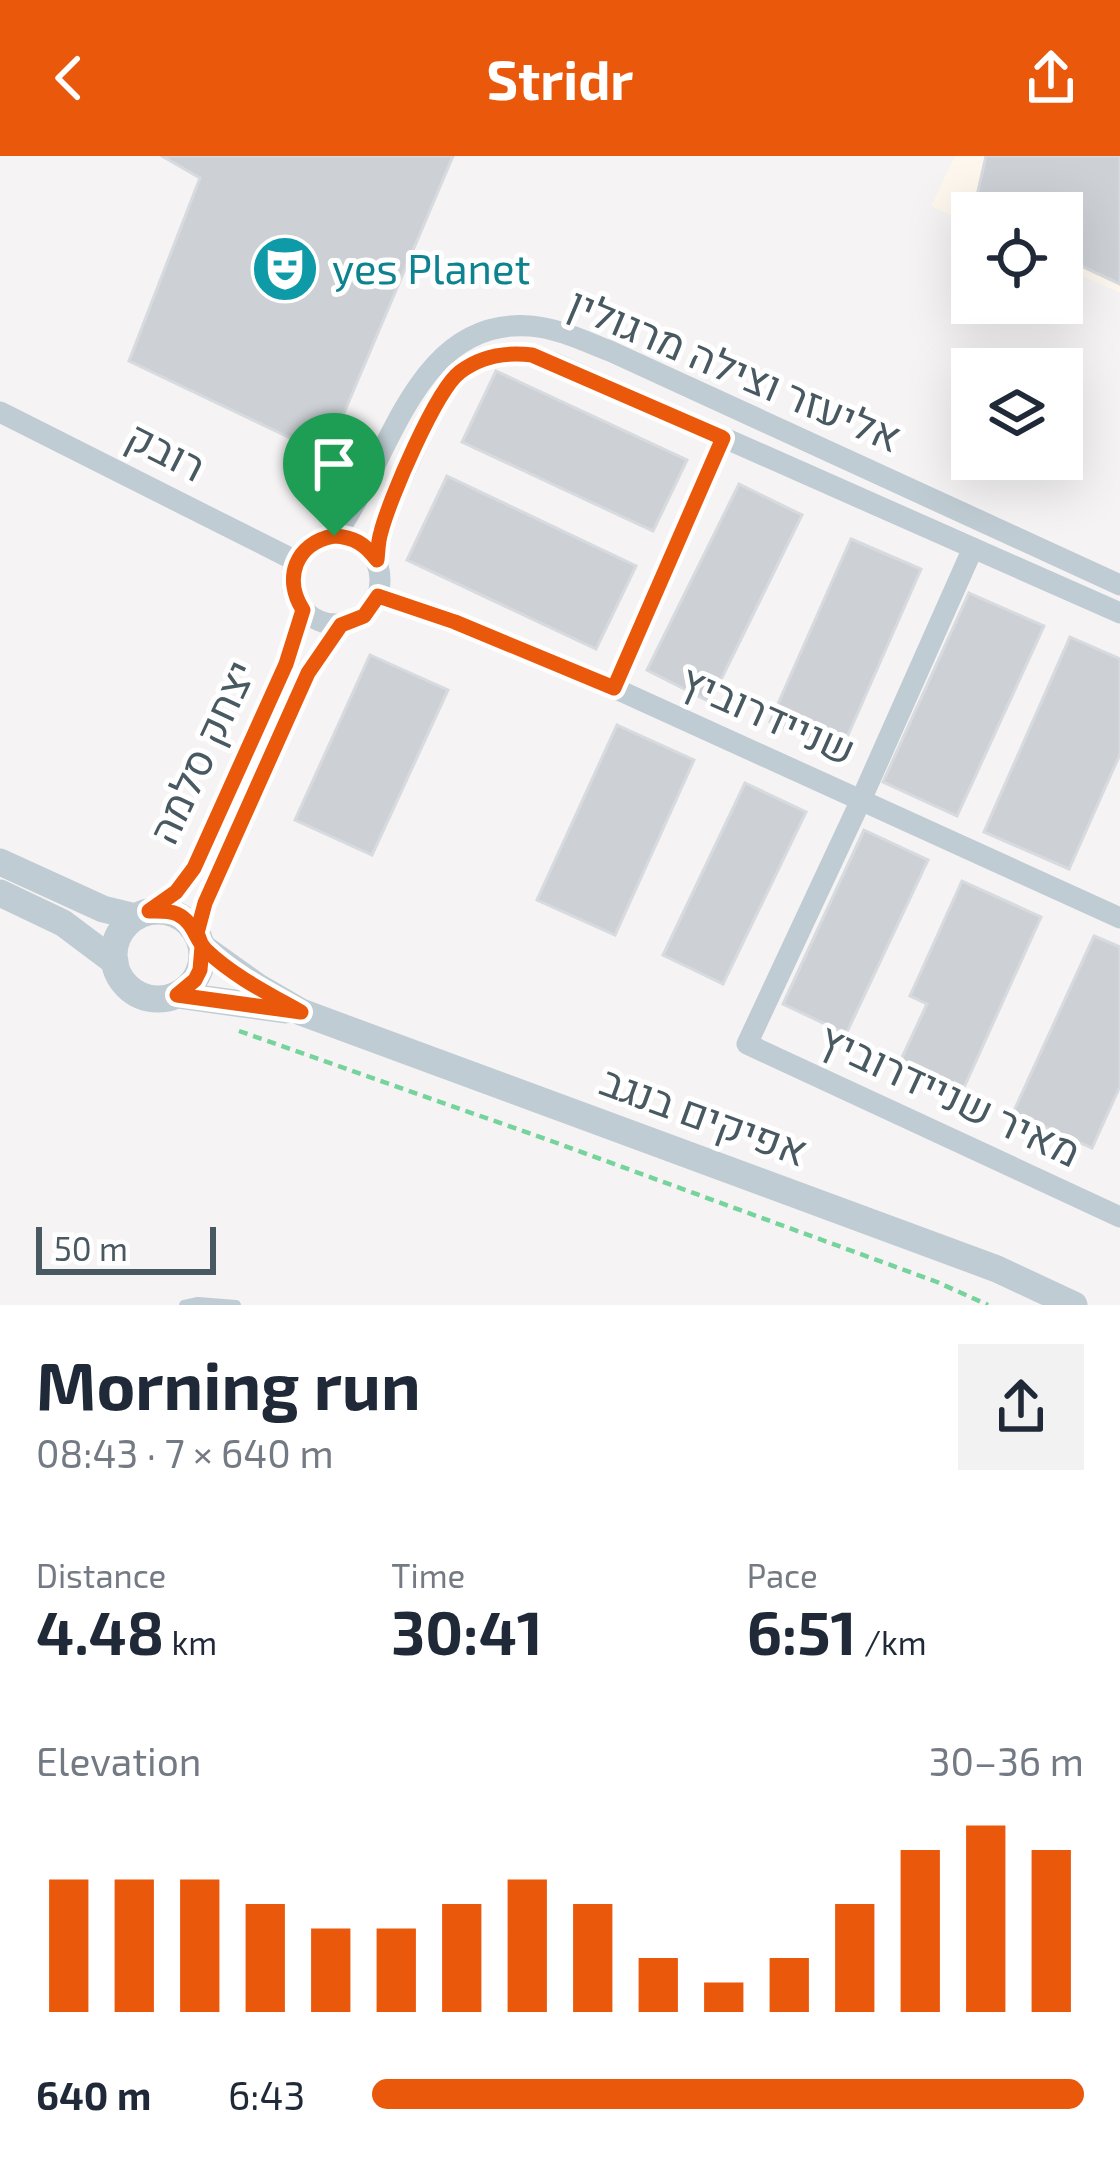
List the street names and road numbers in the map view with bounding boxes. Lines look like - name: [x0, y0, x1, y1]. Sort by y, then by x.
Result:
- street label: אליעזר וצילה מרגולין: [562, 276, 909, 462]
- street label: רובק: [119, 409, 214, 491]
- street label: יצחק סלמה: [136, 652, 265, 851]
- street label: שניידרוביץ: [673, 652, 864, 775]
- street label: מאיר שניידרוביץ: [812, 1011, 1089, 1176]
- street label: אפיקים בנגב: [594, 1054, 815, 1176]

